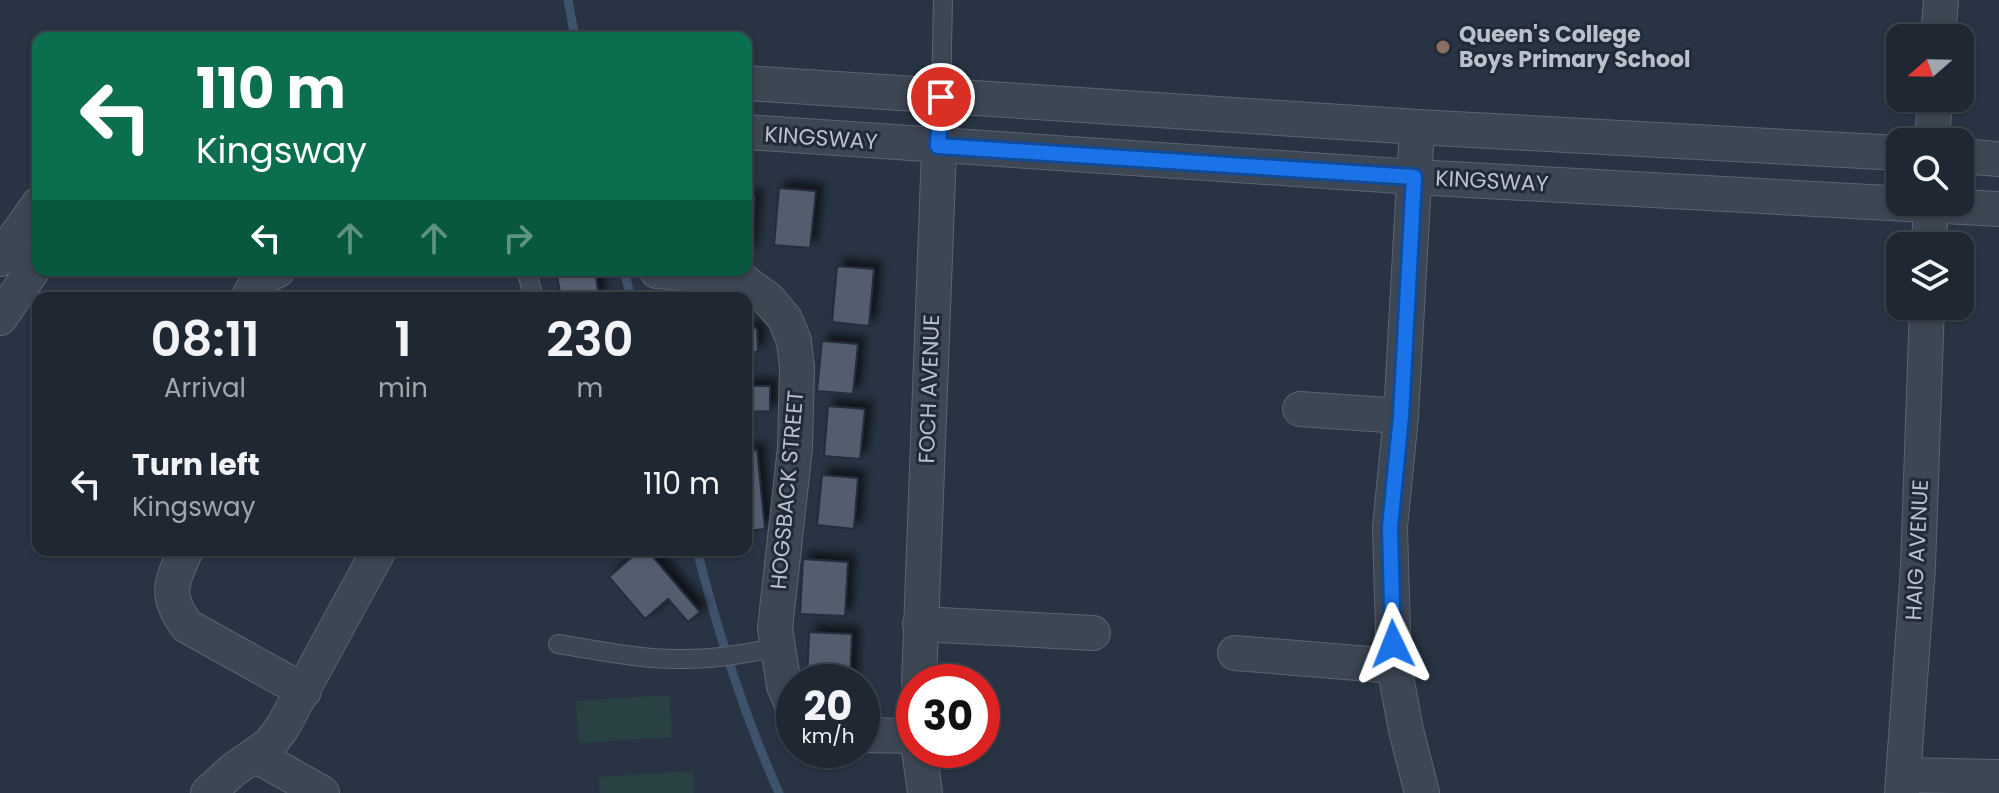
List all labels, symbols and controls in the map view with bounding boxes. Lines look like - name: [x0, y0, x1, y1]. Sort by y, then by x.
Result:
- place label: Queen's College Boys Primary School: [1459, 19, 1690, 75]
- north arrow: [1886, 24, 1974, 112]
- map controls: [1886, 24, 1974, 320]
- marker: Queen's College Boys Primary School: [1434, 38, 1452, 56]
- text: 110 m: [196, 49, 346, 128]
- pin: [907, 63, 975, 131]
- icon: left: [64, 64, 168, 168]
- icon: arrive: [919, 75, 963, 119]
- street label: KINGSWAY: [763, 119, 879, 157]
- text: Kingsway: [196, 125, 367, 176]
- button: search: [1886, 128, 1974, 216]
- street label: KINGSWAY: [1435, 163, 1550, 199]
- icon: left: [244, 216, 288, 260]
- icon: ahead: [328, 216, 372, 260]
- icon: ahead: [412, 216, 456, 260]
- icon: right: [496, 216, 540, 260]
- button: layers: [1886, 232, 1974, 320]
- text: 08:11: [150, 306, 260, 373]
- text: 1: [394, 306, 412, 373]
- text: 230: [546, 306, 634, 373]
- street label: FOCH AVENUE: [911, 314, 947, 464]
- text: Arrival: [164, 370, 246, 406]
- text: min: [378, 370, 428, 406]
- text: m: [577, 370, 603, 406]
- street label: HOGSBACK STREET: [763, 389, 811, 591]
- text: Turn left: [132, 443, 260, 486]
- icon: left: [64, 462, 108, 506]
- text: 110 m: [643, 462, 720, 505]
- street label: HAIG AVENUE: [1898, 479, 1936, 621]
- text: Kingsway: [132, 489, 255, 525]
- position arrow: [1351, 602, 1435, 686]
- speed limit sign: 30: [896, 664, 1000, 768]
- text: 20: [804, 678, 852, 734]
- text: km/h: [801, 722, 855, 750]

